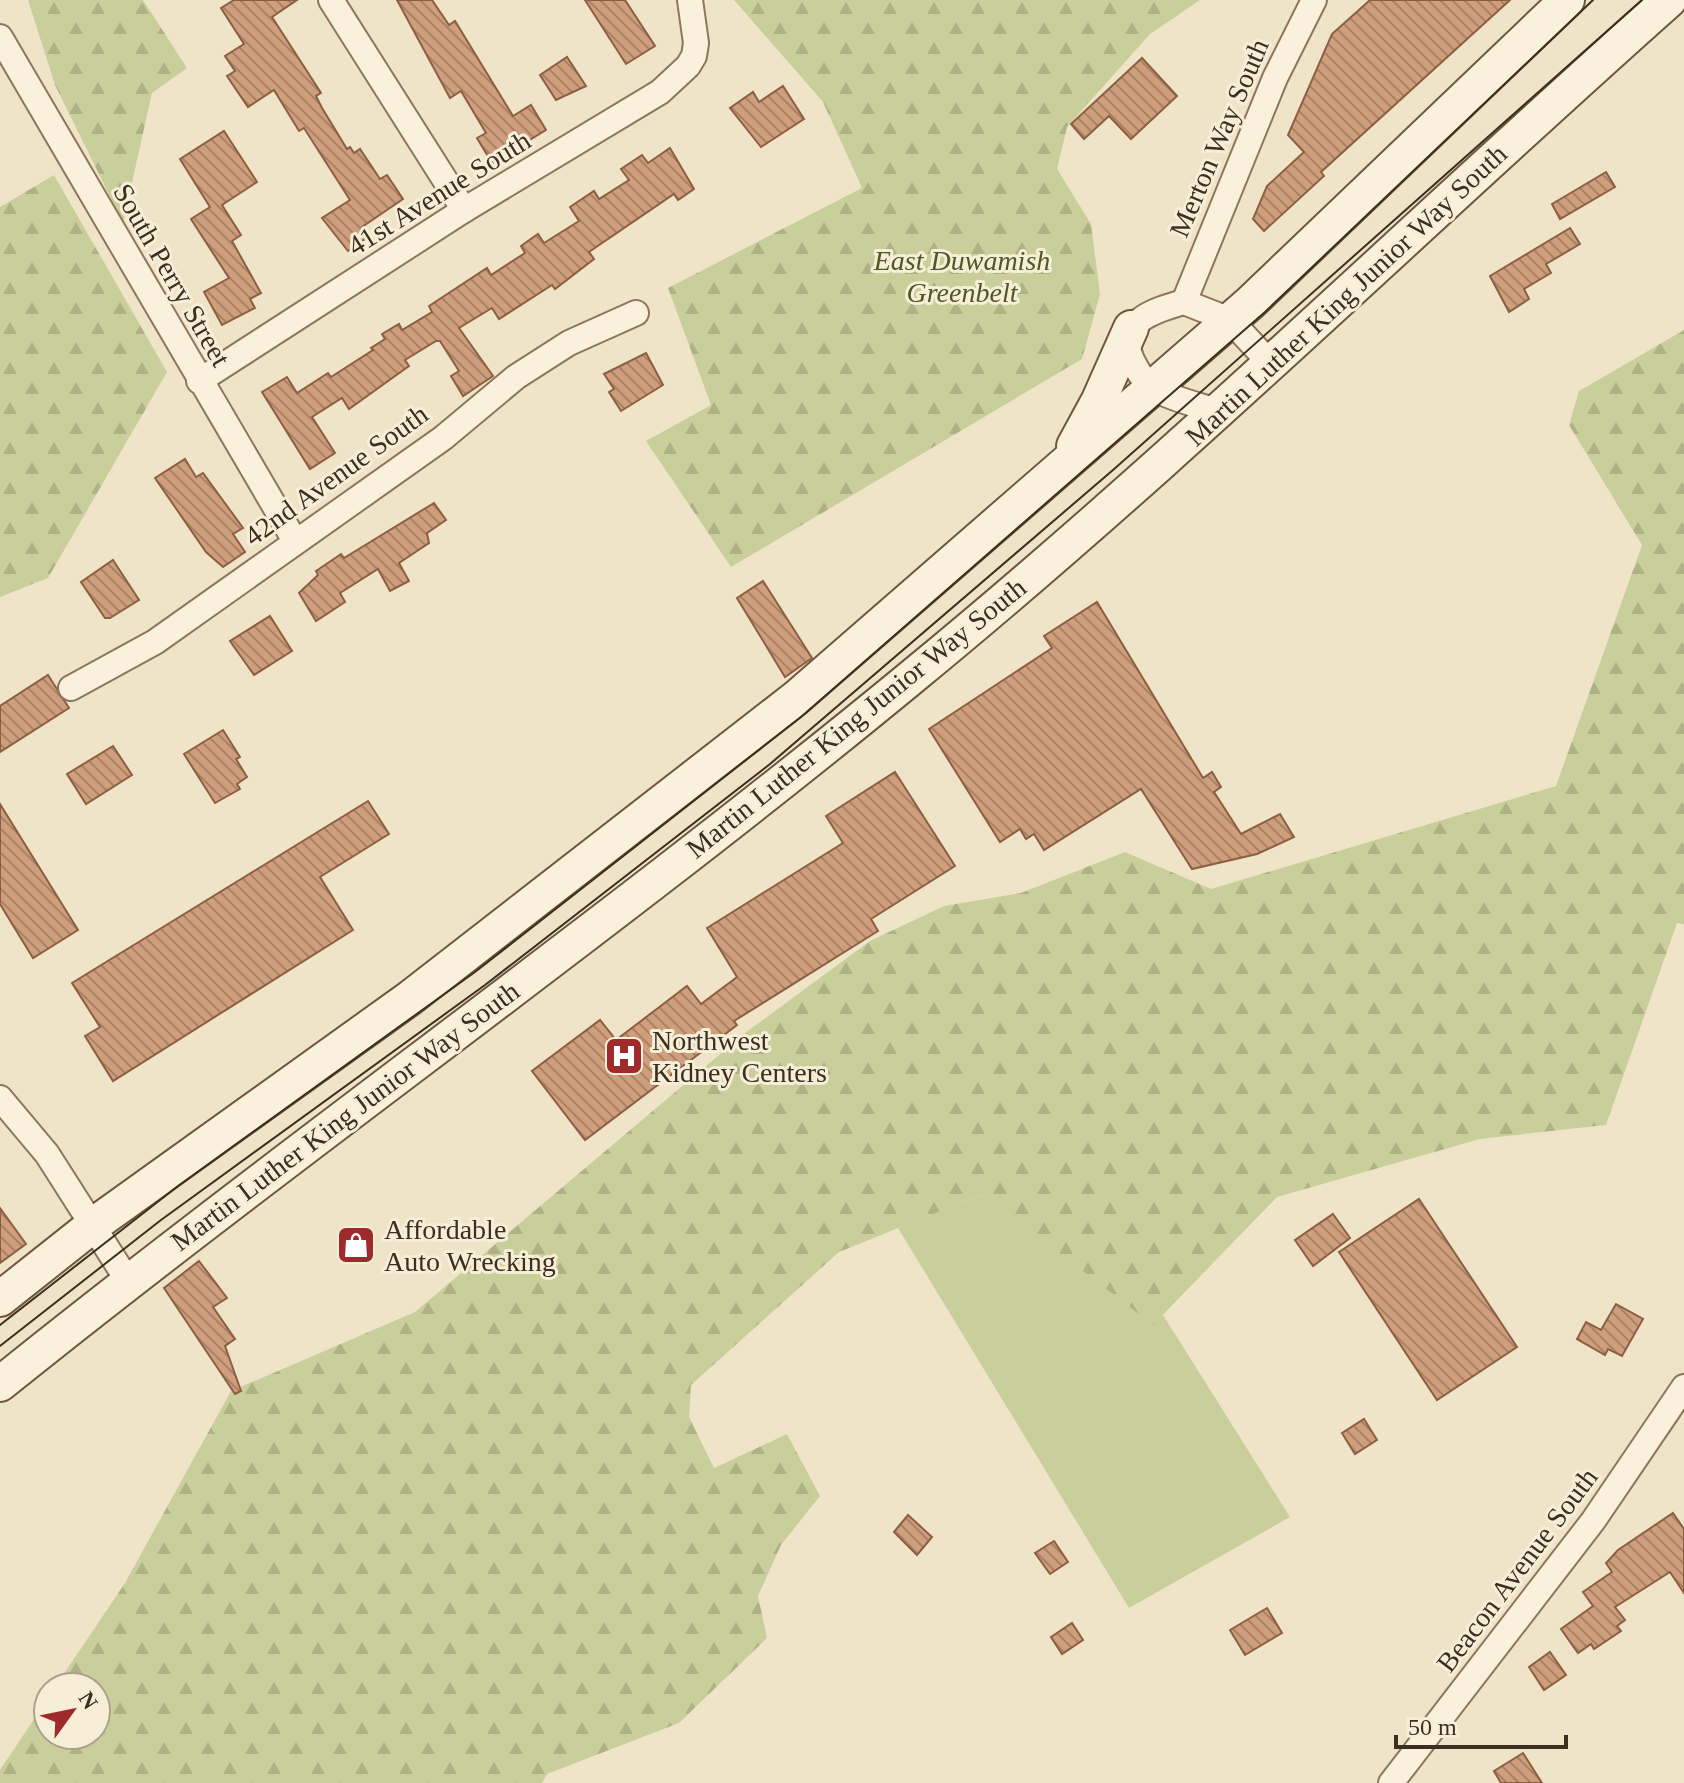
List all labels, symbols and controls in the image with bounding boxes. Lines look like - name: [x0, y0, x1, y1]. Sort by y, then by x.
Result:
- street label: Merton Way South: [1163, 34, 1275, 242]
- street label: 41st Avenue South: [342, 124, 536, 262]
- street label: Martin Luther King Junior Way South: [1179, 138, 1513, 452]
- street label: South Perry Street: [107, 178, 237, 372]
- park label: East Duwamish Greenbelt: [873, 245, 1050, 308]
- street label: 42nd Avenue South: [238, 398, 434, 552]
- street label: Martin Luther King Junior Way South: [680, 571, 1032, 865]
- street label: Martin Luther King Junior Way South: [165, 975, 525, 1257]
- place label: Northwest Kidney Centers: [652, 1025, 827, 1088]
- hospital icon: Northwest Kidney Centers: [603, 1035, 645, 1077]
- place label: Affordable Auto Wrecking: [384, 1214, 556, 1277]
- shop icon: Affordable Auto Wrecking: [335, 1224, 377, 1266]
- street label: Beacon Avenue South: [1430, 1462, 1604, 1678]
- north arrow: [32, 1671, 112, 1751]
- text: N: [74, 1687, 103, 1714]
- scale bar: [1396, 1699, 1566, 1749]
- text: 50 m: [1408, 1714, 1457, 1740]

